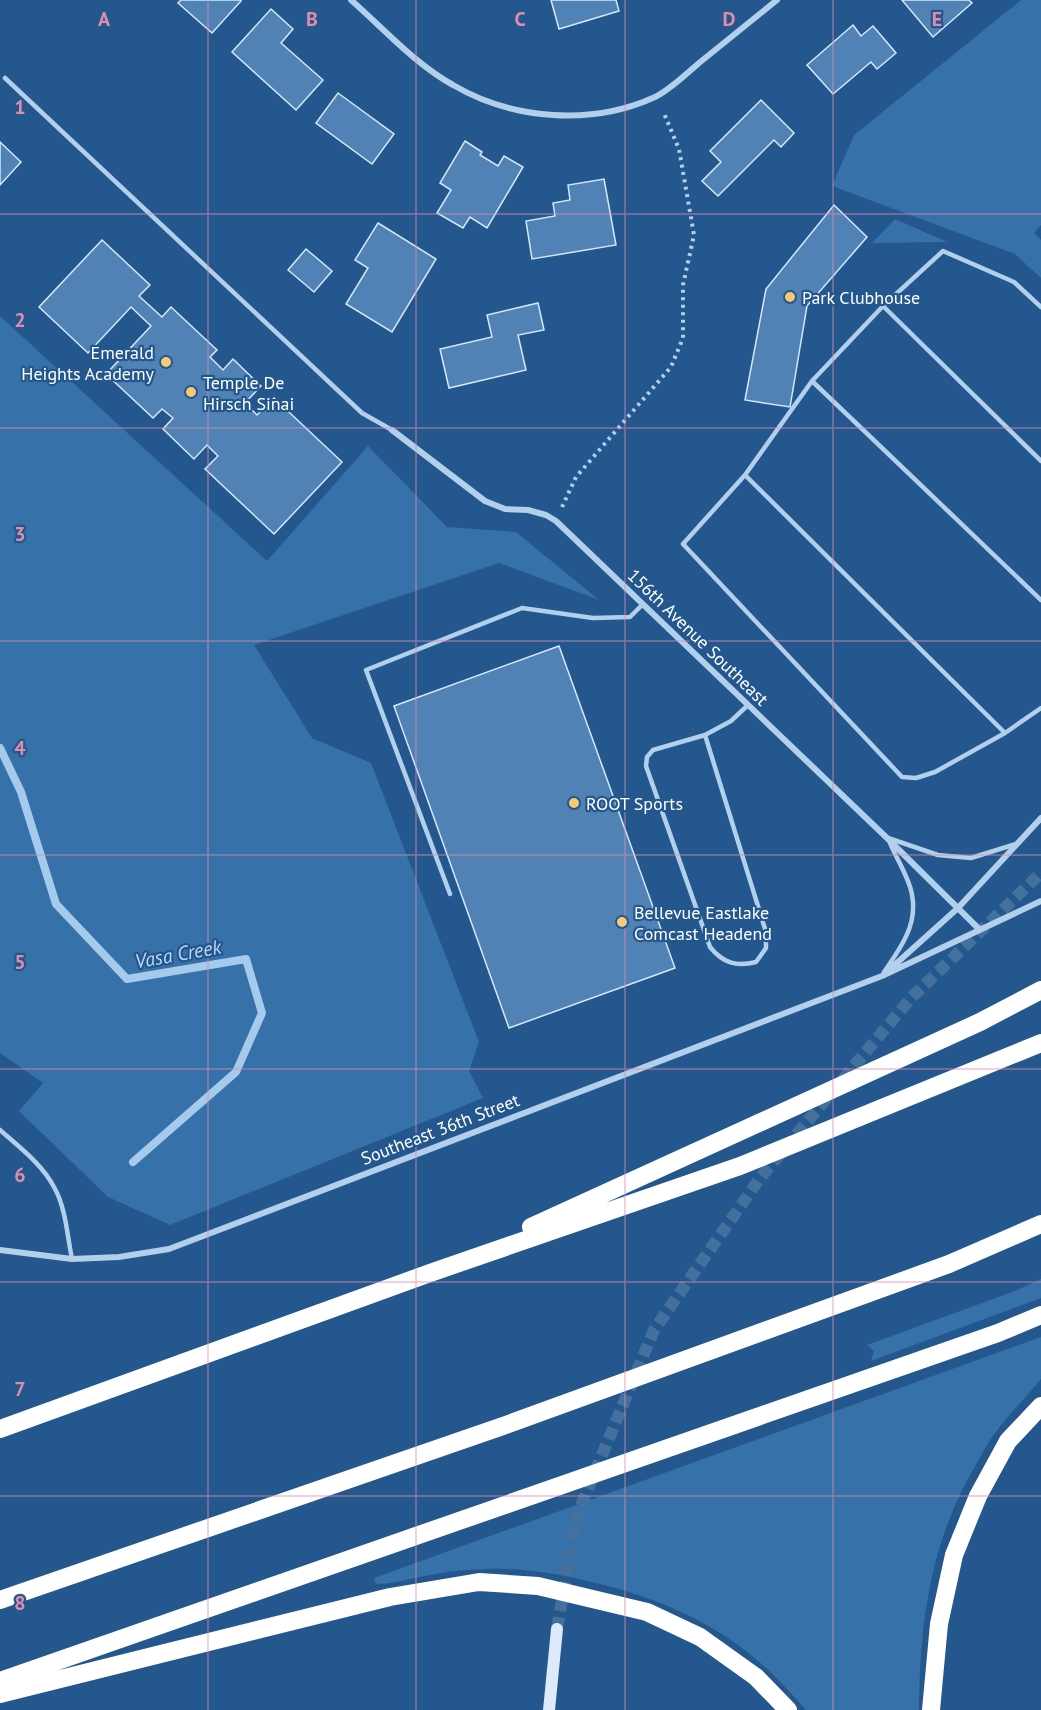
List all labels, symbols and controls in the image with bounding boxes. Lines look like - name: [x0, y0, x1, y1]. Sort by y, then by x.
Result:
- text: A: [98, 6, 111, 32]
- text: B: [306, 6, 318, 32]
- text: C: [514, 6, 526, 32]
- text: D: [723, 6, 736, 32]
- text: E: [932, 6, 942, 32]
- text: 1: [14, 94, 26, 120]
- place label: Park Clubhouse: [802, 286, 920, 309]
- marker: Park Clubhouse: [783, 290, 797, 304]
- text: 2: [14, 307, 26, 333]
- place label: Emerald Heights Academy: [21, 341, 155, 385]
- marker: Emerald Heights Academy: [159, 355, 173, 369]
- place label: Temple De Hirsch Sinai: [203, 371, 294, 415]
- marker: Temple De Hirsch Sinai: [184, 385, 198, 399]
- text: 3: [14, 521, 26, 547]
- street label: 156th Avenue Southeast: [623, 564, 773, 710]
- text: 4: [14, 735, 26, 761]
- place label: ROOT Sports: [586, 792, 683, 815]
- marker: ROOT Sports: [567, 796, 581, 810]
- place label: Bellevue Eastlake Comcast Headend: [634, 901, 772, 945]
- marker: Bellevue Eastlake Comcast Headend: [615, 915, 629, 929]
- water label: Vasa Creek: [133, 933, 224, 974]
- text: 5: [14, 949, 26, 975]
- street label: Southeast 36th Street: [358, 1088, 522, 1170]
- text: 6: [14, 1162, 26, 1188]
- text: 7: [14, 1376, 26, 1402]
- text: 8: [14, 1590, 26, 1616]

